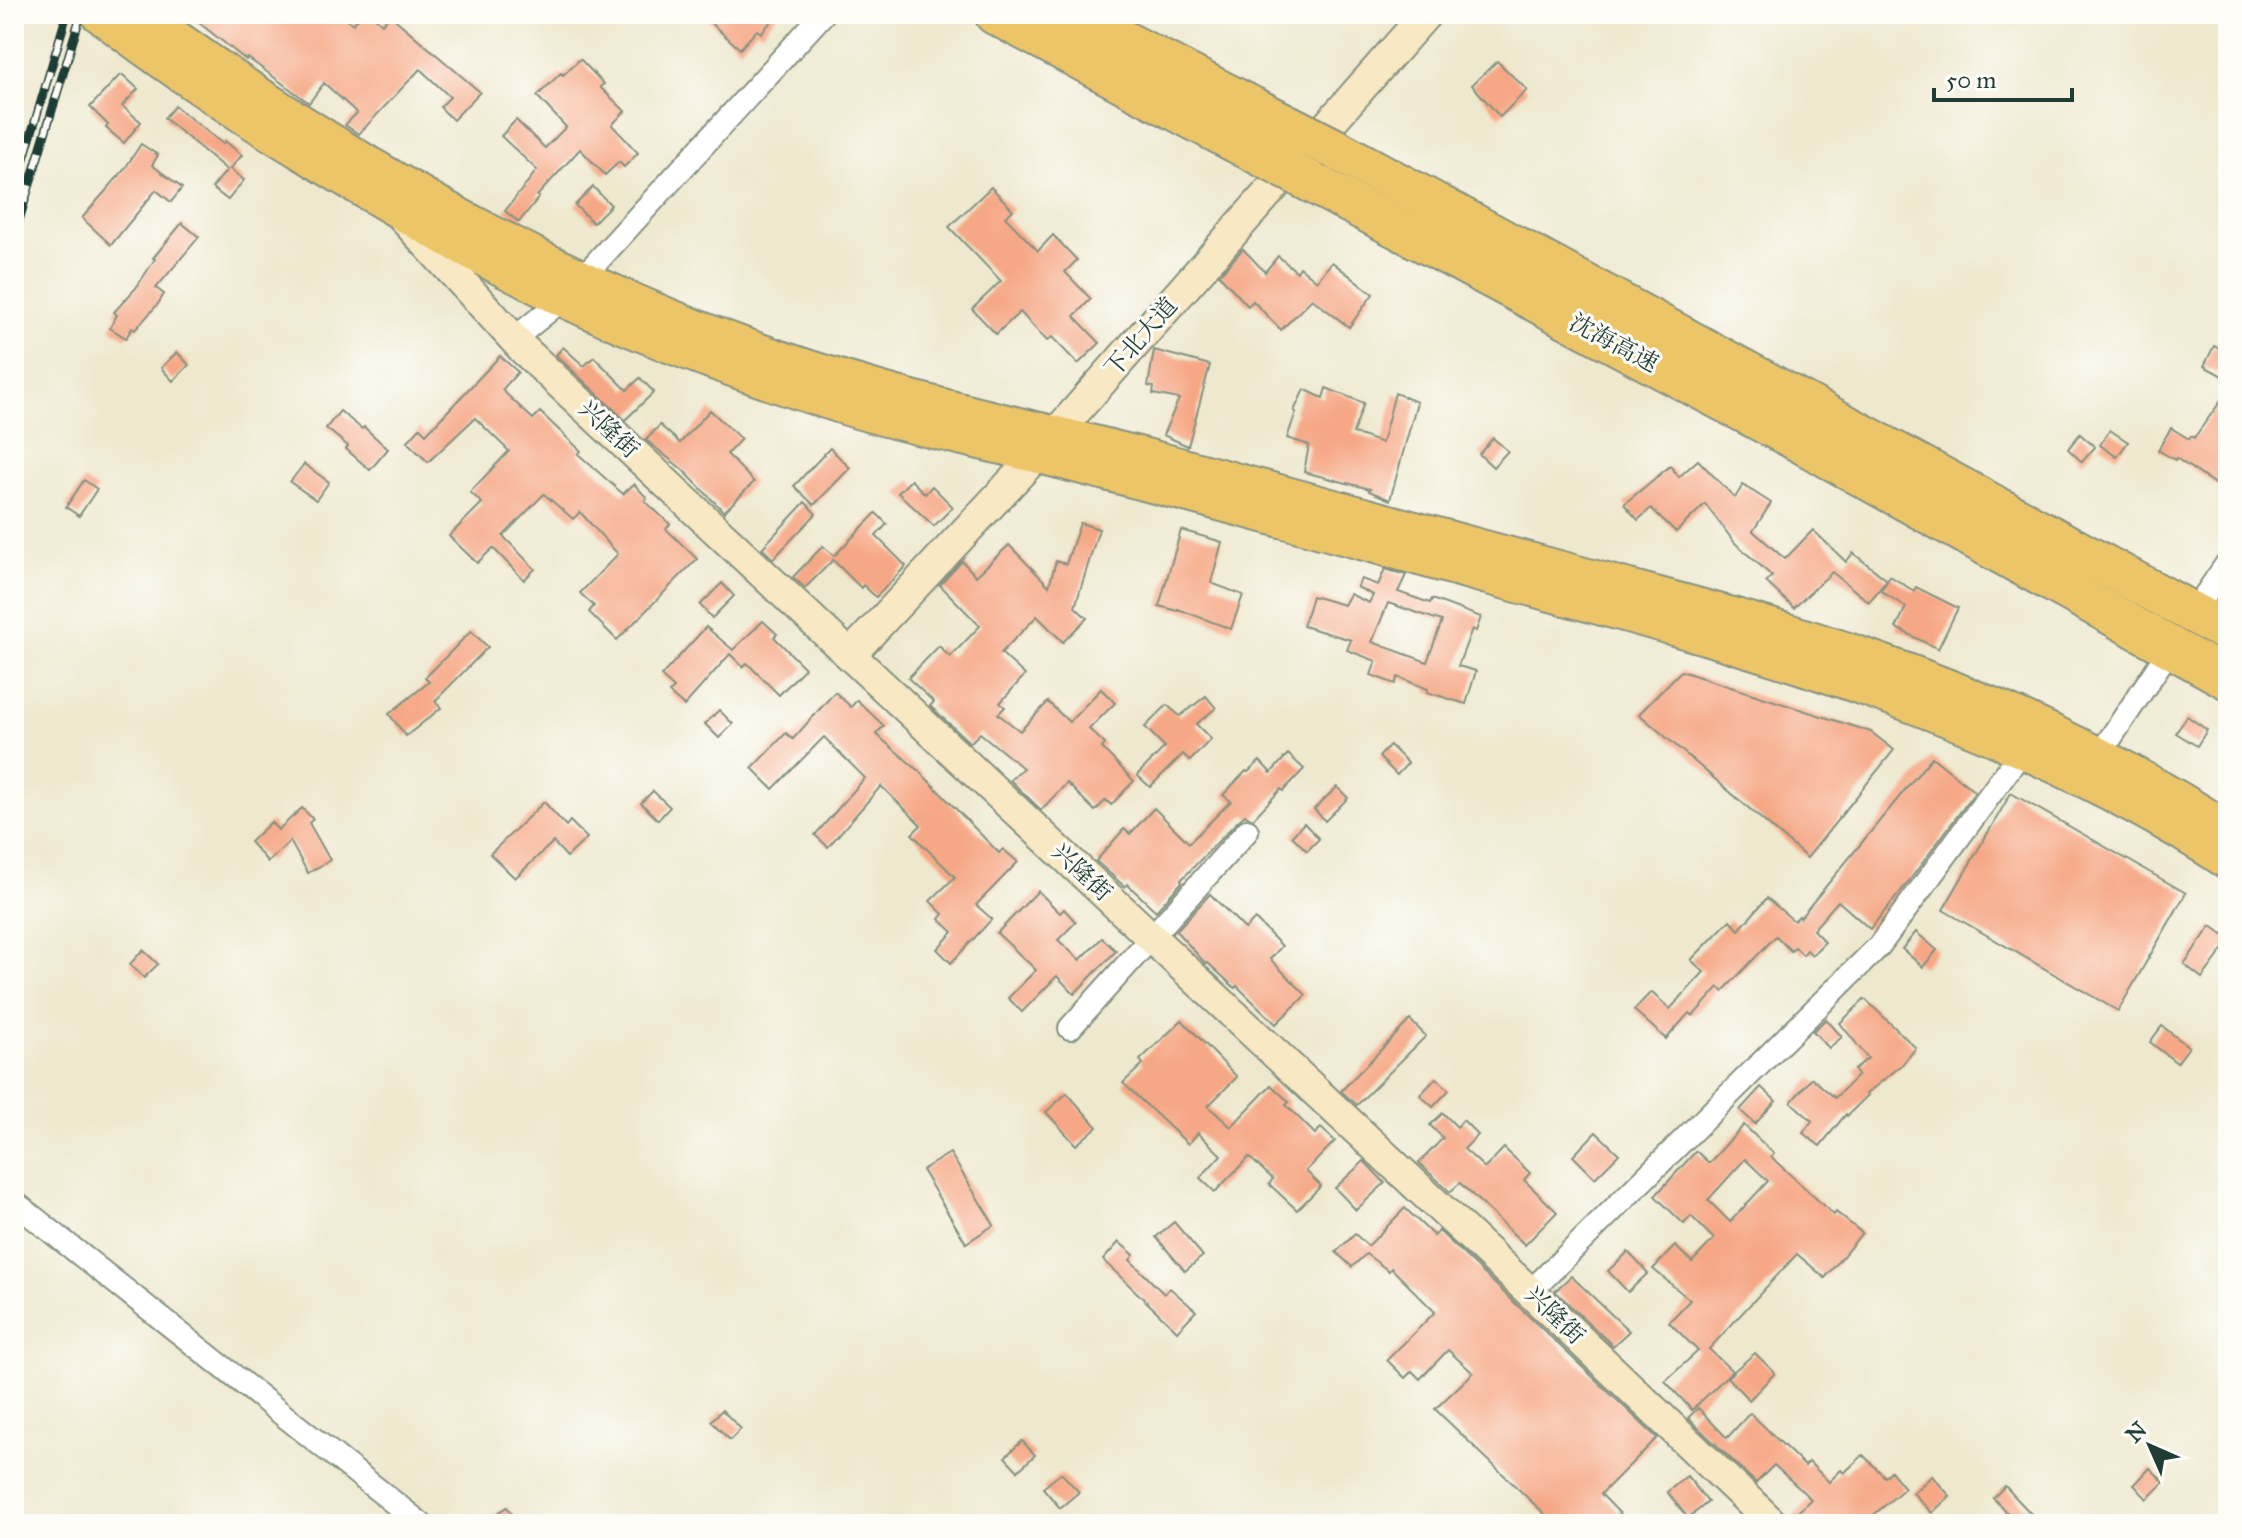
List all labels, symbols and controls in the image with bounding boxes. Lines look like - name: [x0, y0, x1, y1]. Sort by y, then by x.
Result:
- scale bar: [1934, 52, 2072, 102]
- text: 50 m: [1946, 65, 1996, 95]
- street label: 下北大道: [1098, 291, 1184, 383]
- street label: 沈海高速: [1565, 307, 1663, 379]
- street label: 兴隆街: [572, 393, 646, 465]
- street label: 兴隆街: [1045, 836, 1119, 908]
- street label: 兴隆街: [1519, 1279, 1591, 1351]
- north arrow: [2110, 1406, 2190, 1486]
- text: N: [2120, 1416, 2153, 1448]

